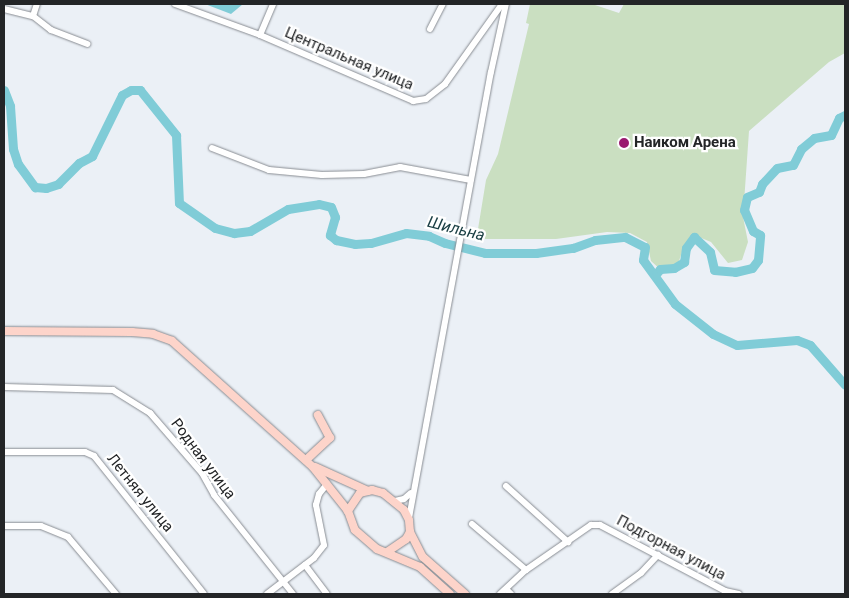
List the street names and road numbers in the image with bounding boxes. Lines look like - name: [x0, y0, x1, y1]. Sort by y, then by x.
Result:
- street label: Центральная улица: [282, 24, 416, 94]
- street label: Родная улица: [167, 415, 239, 503]
- street label: Летняя улица: [103, 450, 177, 536]
- street label: Подгорная улица: [613, 512, 729, 584]

